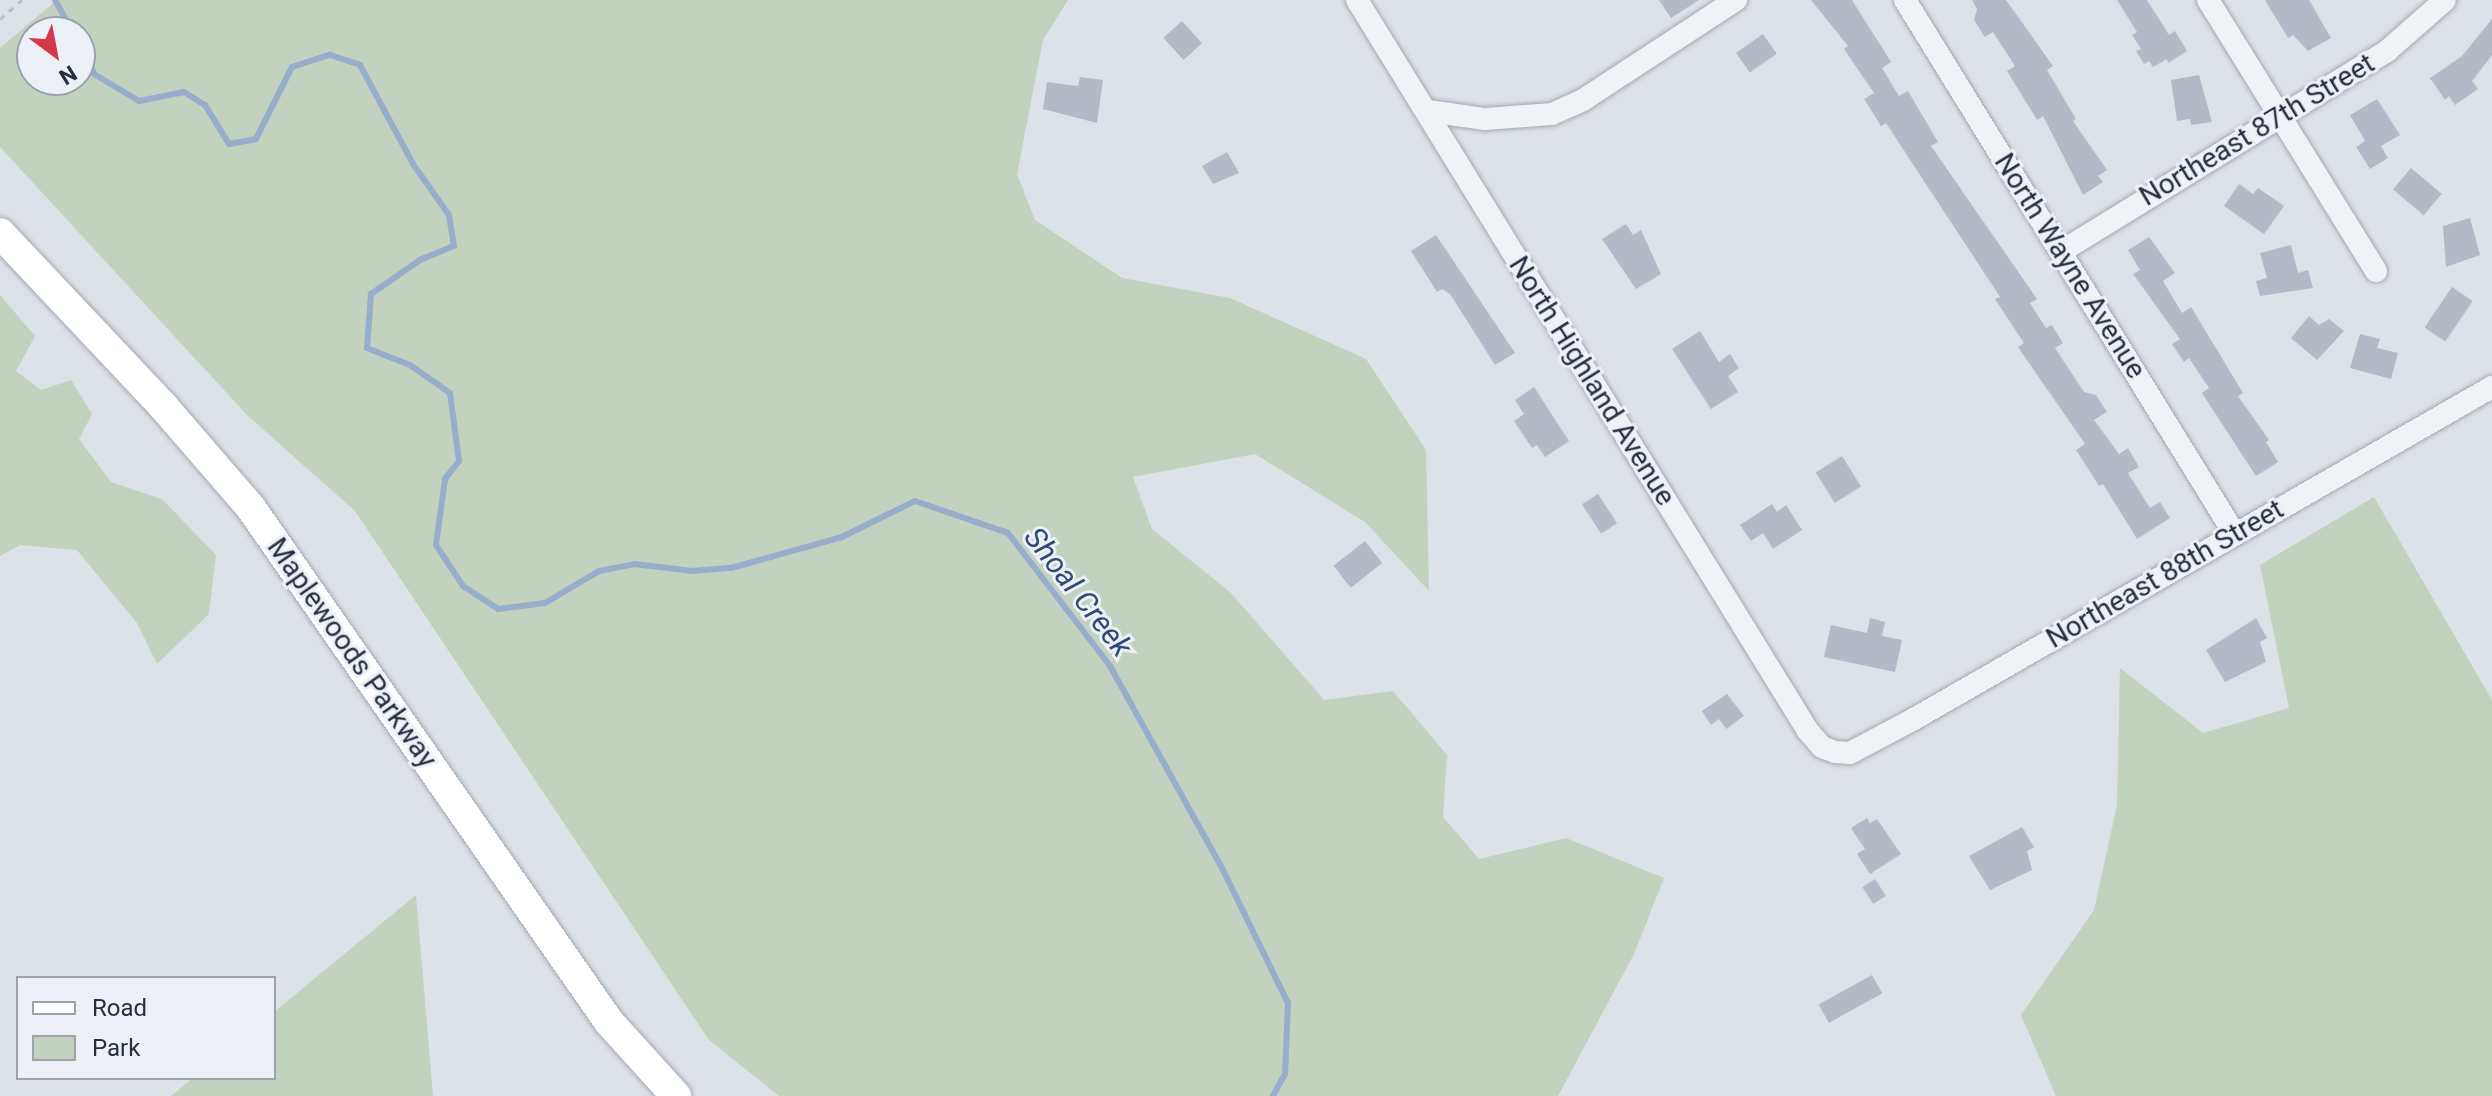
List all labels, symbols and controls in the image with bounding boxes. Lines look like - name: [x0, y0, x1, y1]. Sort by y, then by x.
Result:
- north arrow: [16, 16, 96, 96]
- street label: Northeast 87th Street: [2133, 47, 2381, 213]
- text: N: [55, 60, 81, 90]
- street label: North Wayne Avenue: [1987, 147, 2153, 385]
- street label: North Highland Avenue: [1502, 250, 1682, 512]
- street label: Northeast 88th Street: [2040, 492, 2290, 656]
- water label: Shoal Creek: [1016, 520, 1140, 664]
- street label: Maplewoods Parkway: [260, 532, 444, 774]
- legend: [16, 976, 276, 1080]
- text: Road: [92, 994, 147, 1022]
- text: Park: [92, 1034, 140, 1062]

